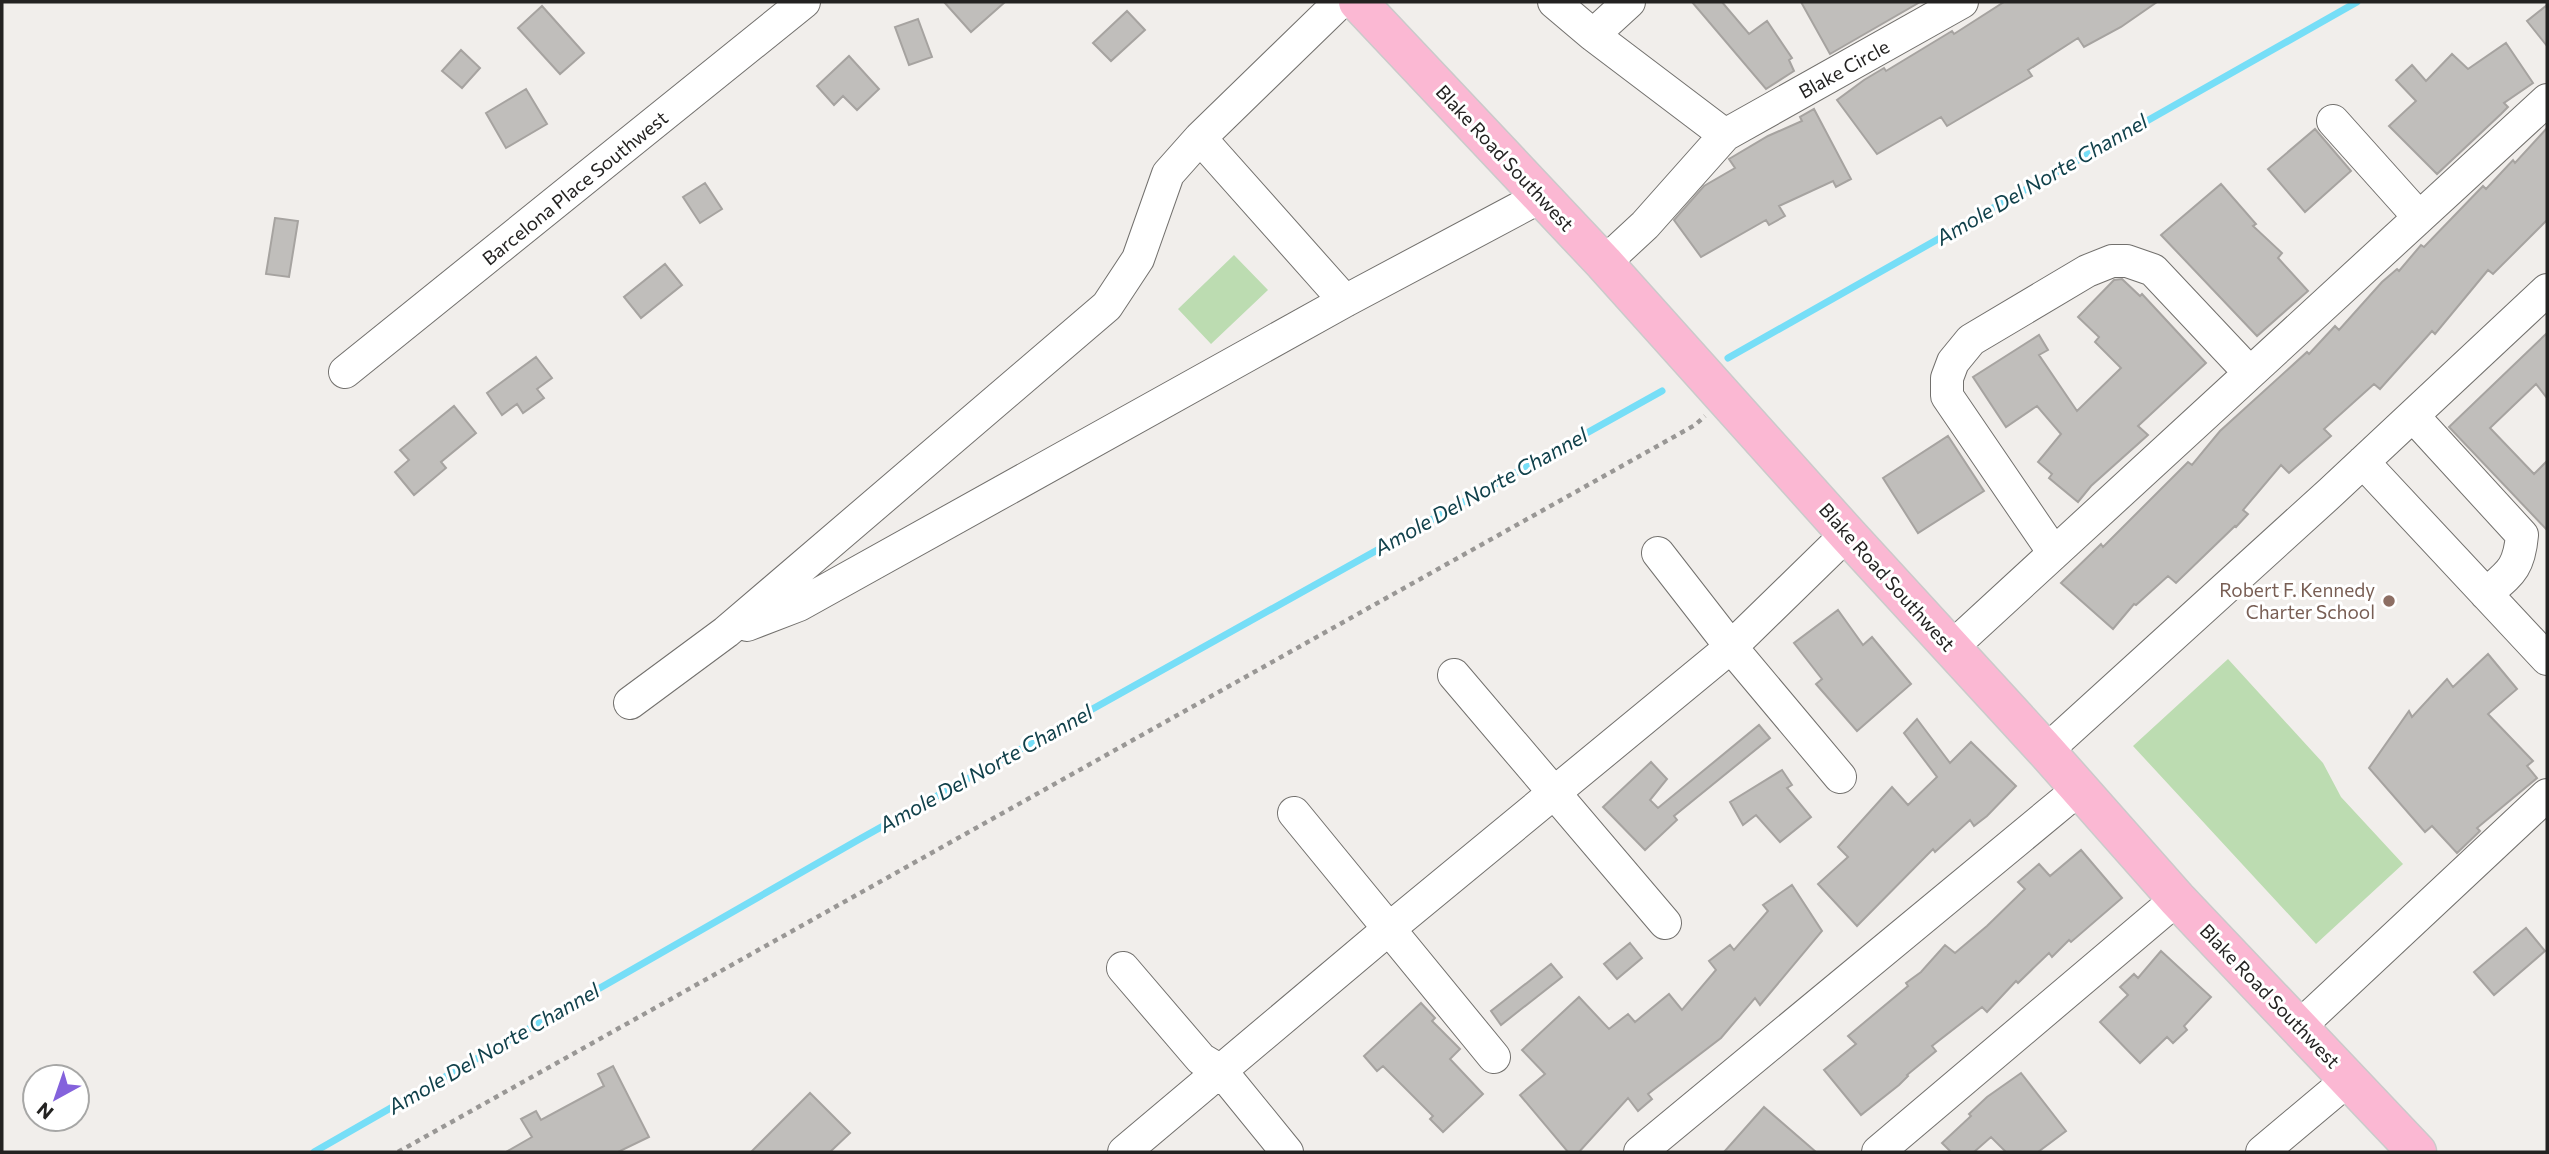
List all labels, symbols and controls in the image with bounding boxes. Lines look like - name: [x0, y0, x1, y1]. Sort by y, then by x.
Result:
- street label: Blake Circle: [1794, 34, 1893, 103]
- street label: Blake Road Southwest: [1432, 80, 1579, 236]
- street label: Barcelona Place Southwest: [477, 106, 672, 270]
- water label: Amole Del Norte Channel: [1930, 108, 2152, 250]
- water label: Amole Del Norte Channel: [1368, 421, 1592, 560]
- street label: Blake Road Southwest: [1815, 498, 1960, 656]
- place label: Robert F. Kennedy Charter School: [2219, 578, 2375, 623]
- marker: Robert F. Kennedy Charter School: [2381, 593, 2397, 609]
- water label: Amole Del Norte Channel: [873, 698, 1097, 837]
- street label: Blake Road Southwest: [2196, 919, 2345, 1073]
- water label: Amole Del Norte Channel: [382, 977, 604, 1119]
- north arrow: [21, 1063, 91, 1133]
- text: N: [32, 1098, 58, 1125]

